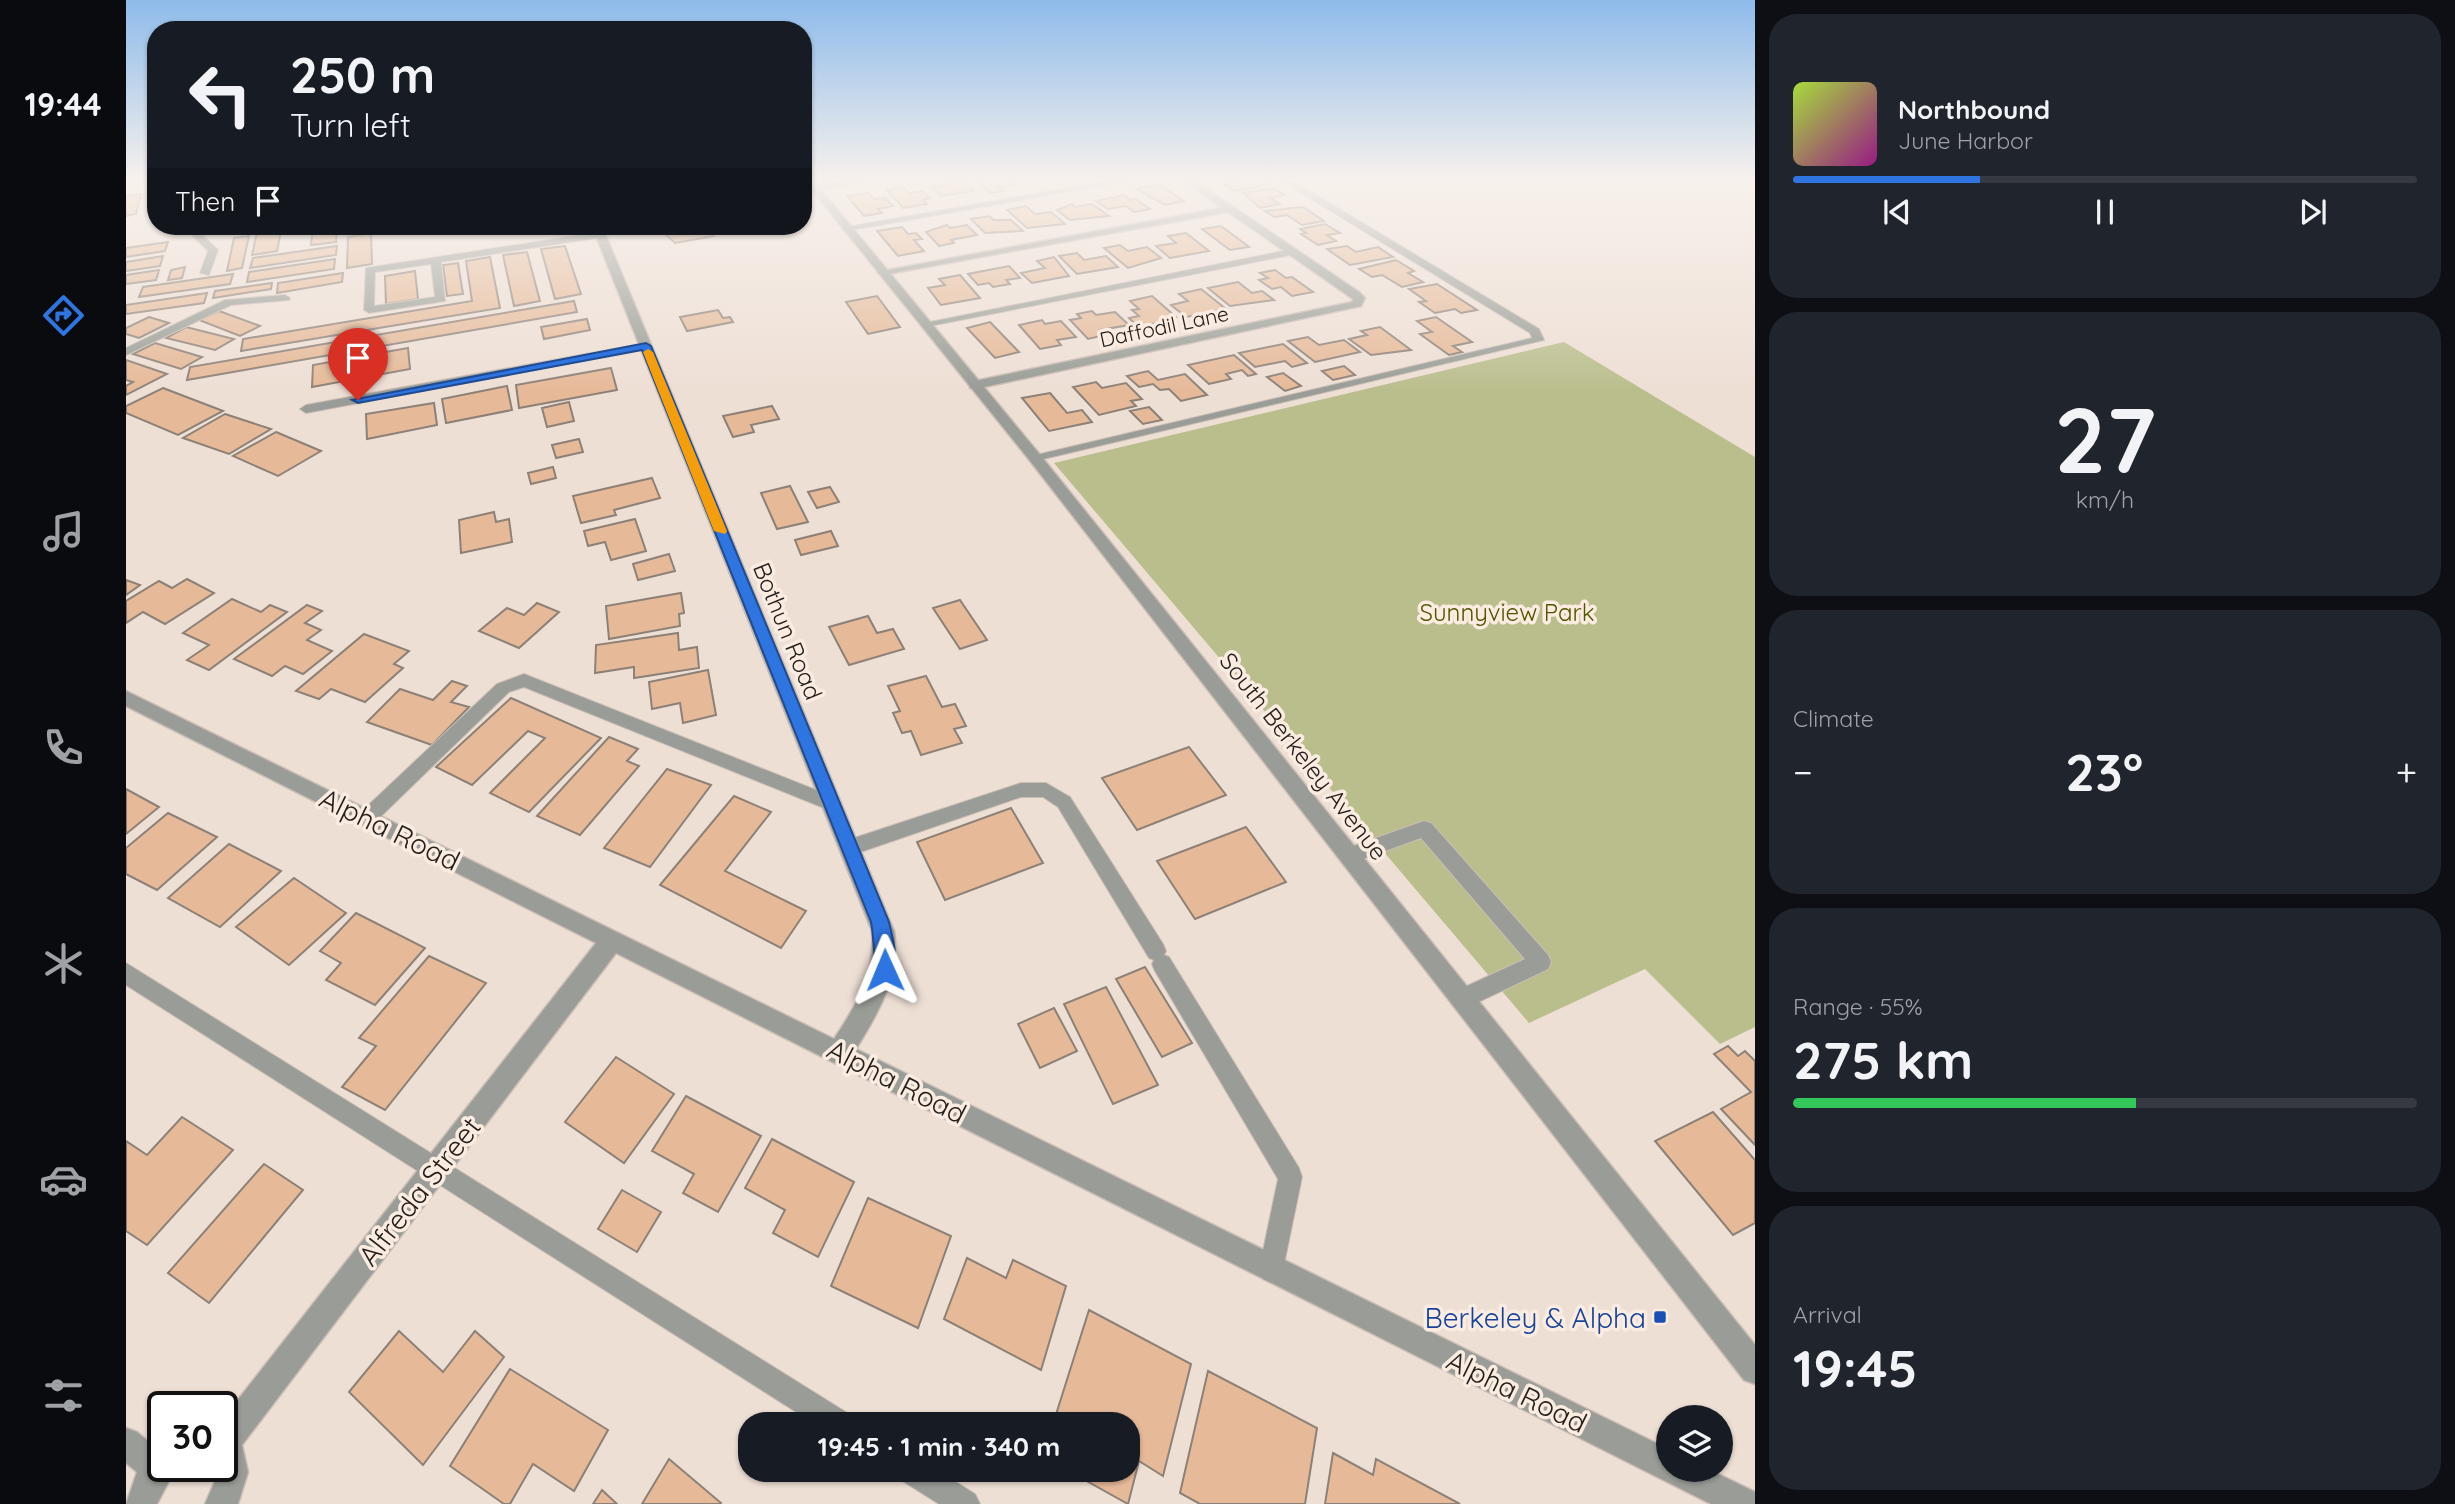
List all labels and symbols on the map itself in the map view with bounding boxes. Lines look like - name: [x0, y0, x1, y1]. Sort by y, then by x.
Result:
- street label: Daffodil Lane: [1097, 300, 1231, 352]
- pin: [328, 328, 388, 400]
- street label: Bothun Road: [747, 558, 829, 704]
- park label: Sunnyview Park: [1419, 597, 1595, 627]
- street label: South Berkeley Avenue: [1214, 646, 1394, 866]
- street label: Alpha Road: [314, 780, 466, 878]
- position arrow: [848, 933, 922, 1007]
- street label: Alpha Road: [822, 1031, 972, 1131]
- street label: Alfreda Street: [350, 1110, 488, 1272]
- place label: Berkeley & Alpha: [1425, 1300, 1646, 1335]
- marker: Berkeley & Alpha: [1652, 1309, 1668, 1325]
- street label: Alpha Road: [1441, 1342, 1593, 1440]
- speed limit sign: 30: [147, 1391, 238, 1482]

